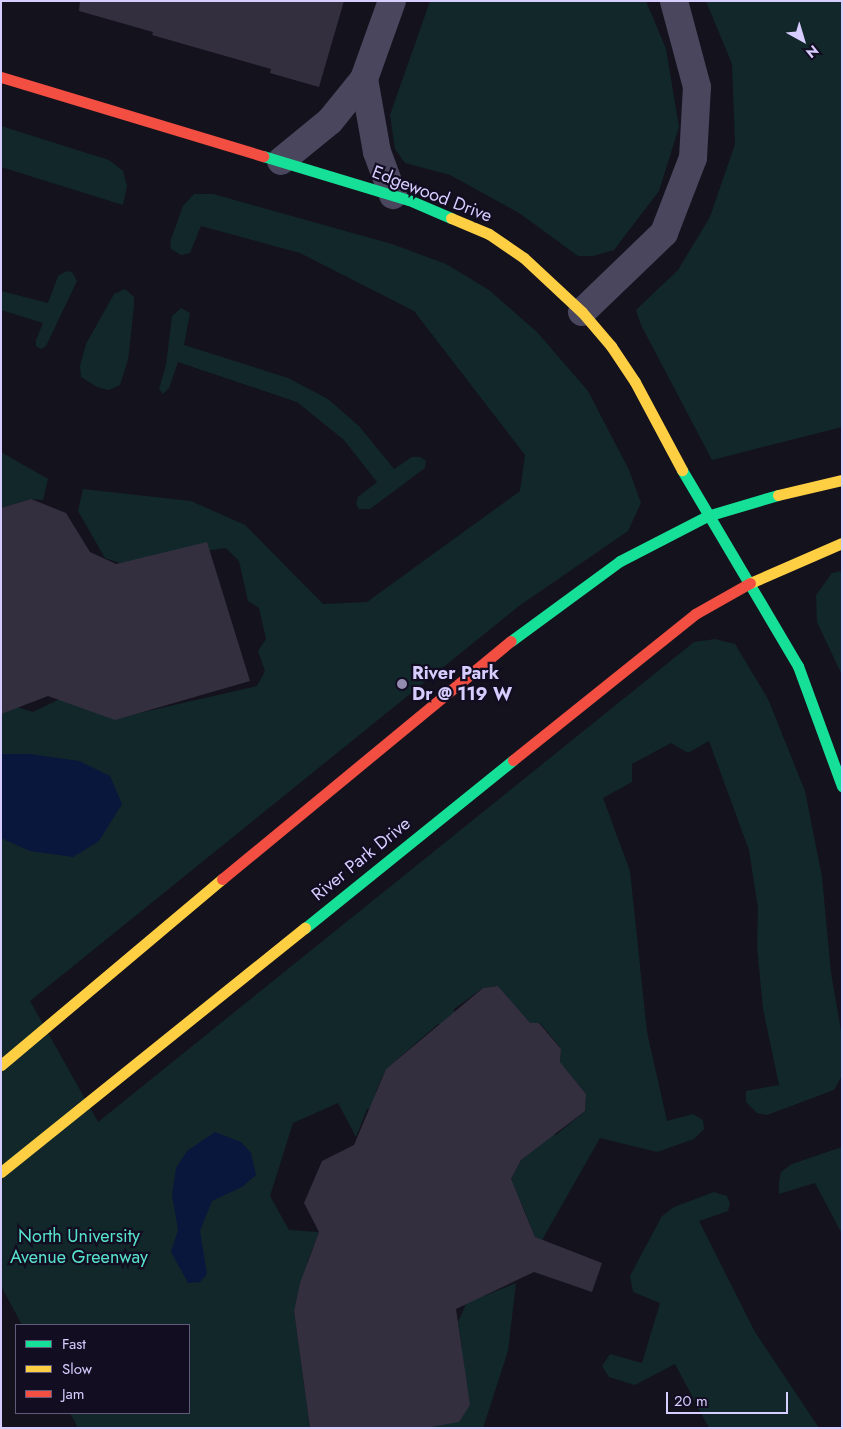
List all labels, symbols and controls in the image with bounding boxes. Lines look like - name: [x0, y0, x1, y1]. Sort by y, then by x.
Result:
- north arrow: [778, 15, 828, 65]
- text: N: [802, 40, 823, 63]
- street label: Edgewood Drive: [369, 161, 495, 227]
- place label: River Park Dr @ 119 W: [412, 663, 512, 706]
- marker: River Park Dr @ 119 W: [396, 678, 408, 690]
- street label: River Park Drive: [307, 813, 415, 905]
- park label: North University Avenue Greenway: [10, 1226, 148, 1268]
- legend: [15, 1324, 190, 1414]
- text: Fast: [62, 1333, 86, 1355]
- text: Slow: [62, 1358, 92, 1380]
- scale bar: [668, 1382, 790, 1414]
- text: Jam: [62, 1383, 85, 1405]
- text: 20 m: [674, 1390, 708, 1412]

